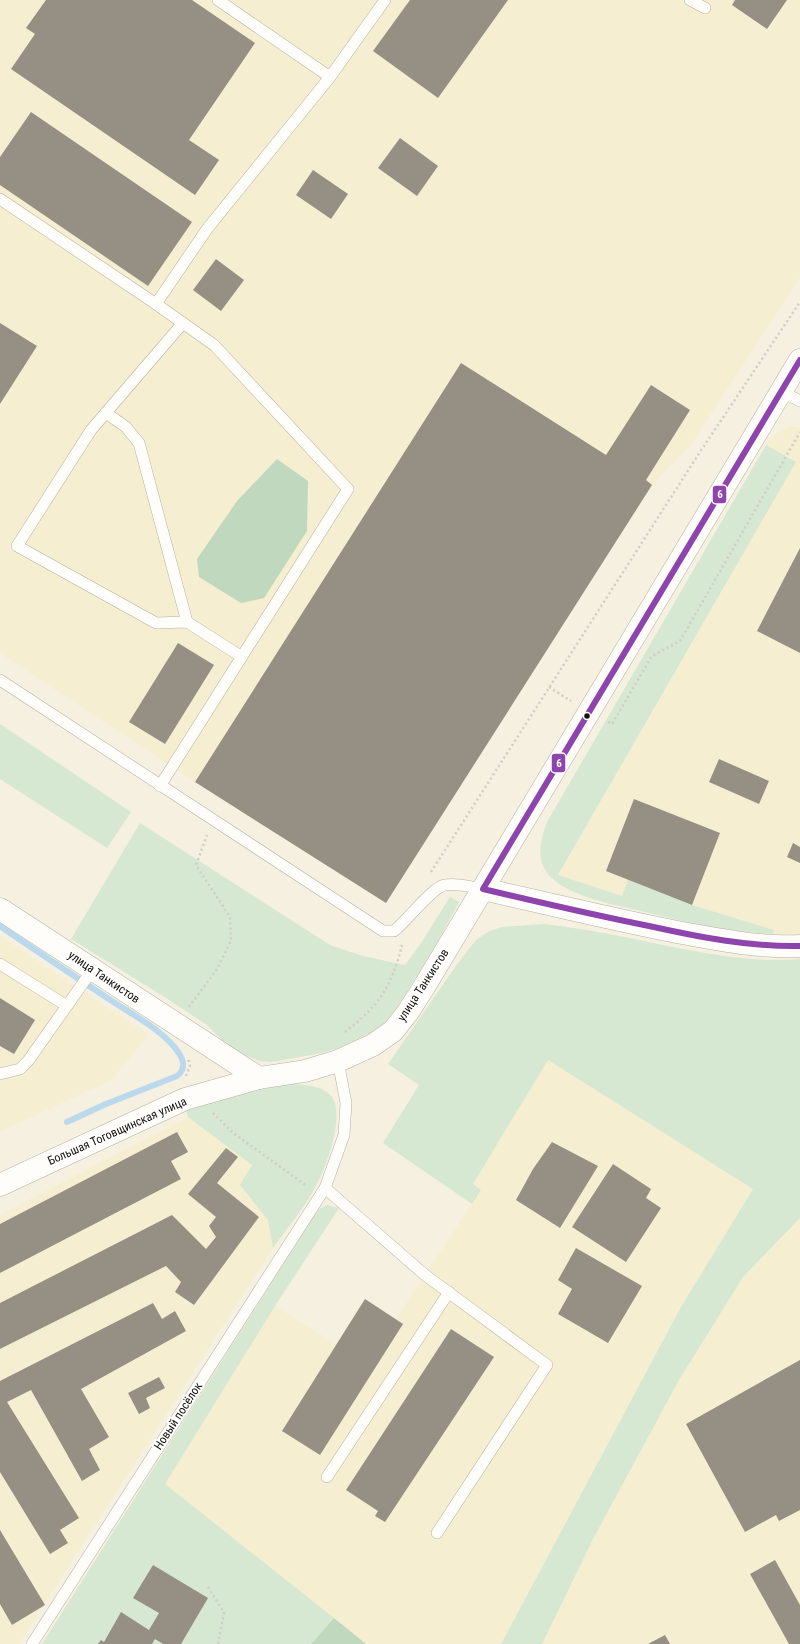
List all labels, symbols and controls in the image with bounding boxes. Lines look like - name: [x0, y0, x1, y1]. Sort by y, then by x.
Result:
- line badge: 6: [712, 485, 727, 504]
- text: 6: [717, 488, 723, 501]
- unlabelled marker: [582, 711, 592, 721]
- line badge: 6: [551, 753, 566, 773]
- text: 6: [556, 757, 562, 770]
- street label: улица Танкистов: [394, 946, 452, 1024]
- street label: улица Танкистов: [66, 948, 142, 1006]
- street label: Большая Тоговщинская улица: [45, 1094, 189, 1168]
- street label: Новый посёлок: [151, 1379, 205, 1452]

